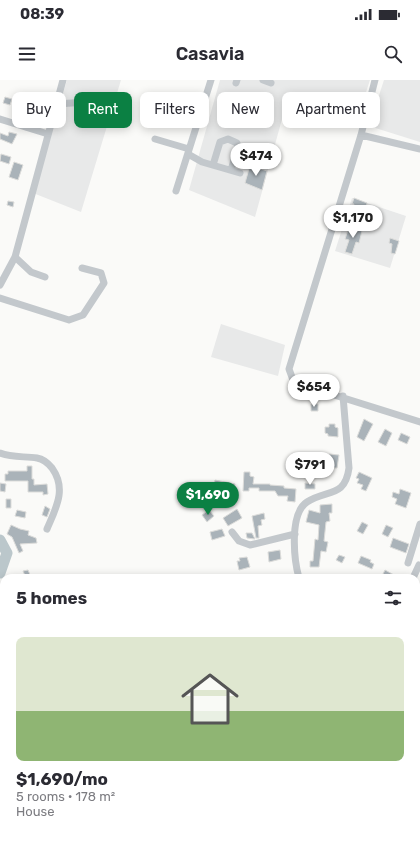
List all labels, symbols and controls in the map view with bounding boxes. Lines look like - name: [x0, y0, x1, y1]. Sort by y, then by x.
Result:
- text: 08:39: [20, 5, 64, 23]
- icon: menu: [16, 43, 38, 65]
- text: Casavia: [176, 43, 244, 65]
- icon: search: [382, 43, 404, 65]
- chip: Buy: [12, 92, 66, 128]
- chip: Rent: [74, 92, 132, 128]
- chip: Filters: [140, 92, 209, 128]
- chip: New: [217, 92, 274, 128]
- chip: Apartment: [282, 92, 380, 128]
- pin: $474: [232, 143, 280, 177]
- text: $474: [239, 148, 273, 163]
- pin: $1,170: [320, 205, 386, 239]
- text: $1,170: [333, 210, 373, 225]
- pin: $654: [290, 374, 338, 408]
- text: $654: [297, 379, 331, 394]
- pin: $791: [286, 452, 334, 486]
- text: $791: [295, 457, 325, 472]
- pin: $1,690: [175, 482, 241, 516]
- text: $1,690: [186, 487, 230, 502]
- icon: filters: [382, 587, 404, 609]
- text: 5 homes: [16, 588, 87, 608]
- icon: home: [174, 663, 246, 735]
- text: $1,690/mo: [16, 769, 108, 789]
- text: 5 rooms · 178 m²: [16, 789, 115, 804]
- text: House: [16, 804, 54, 819]

